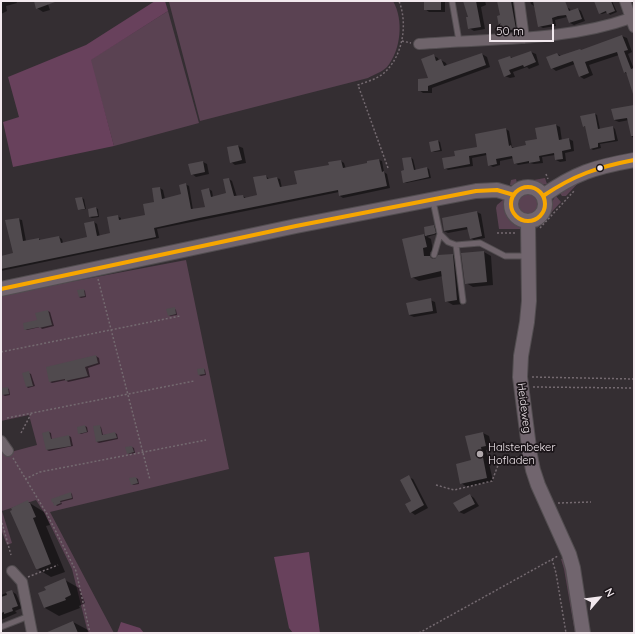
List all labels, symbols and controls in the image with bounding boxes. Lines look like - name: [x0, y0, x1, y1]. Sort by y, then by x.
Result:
- scale bar: [491, 16, 556, 42]
- text: 50 m: [496, 23, 524, 38]
- unlabelled marker: [595, 163, 605, 173]
- street label: Heideweg: [514, 382, 534, 434]
- place label: Halstenbeker Hofladen: [488, 441, 555, 467]
- marker: Halstenbeker Hofladen: [475, 449, 485, 459]
- north arrow: [579, 578, 619, 618]
- text: N: [602, 586, 618, 599]

